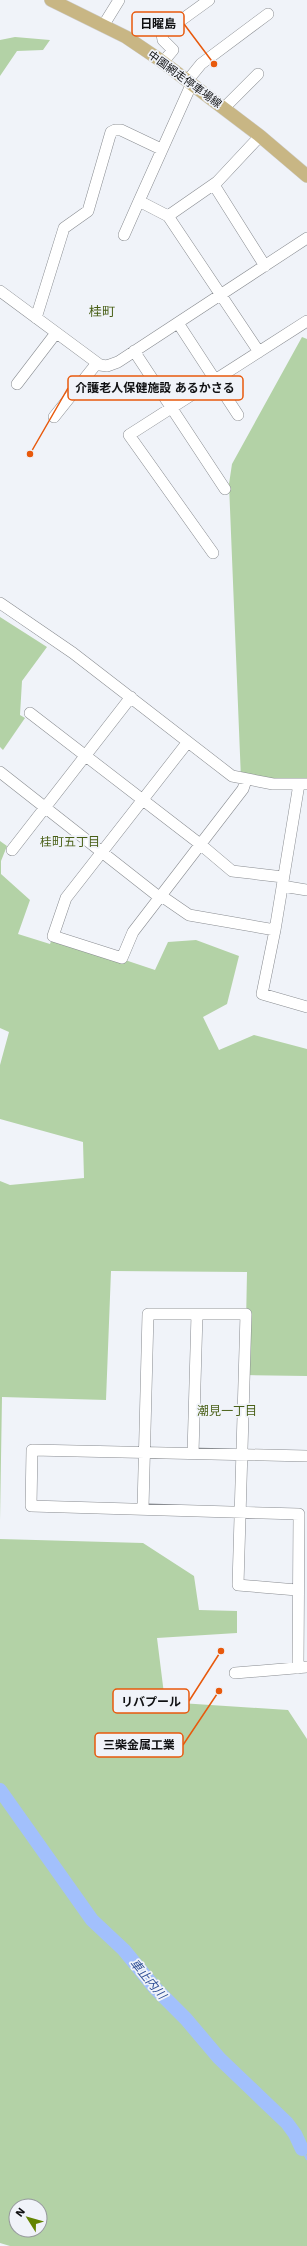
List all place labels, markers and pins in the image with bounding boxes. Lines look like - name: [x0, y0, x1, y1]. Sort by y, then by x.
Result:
- callout: 日曜島: [132, 12, 184, 36]
- callout: 介護老人保健施設 あるかさる: [68, 376, 243, 400]
- callout: リバプール: [113, 1689, 189, 1713]
- callout: 三柴金属工業: [95, 1733, 183, 1757]

